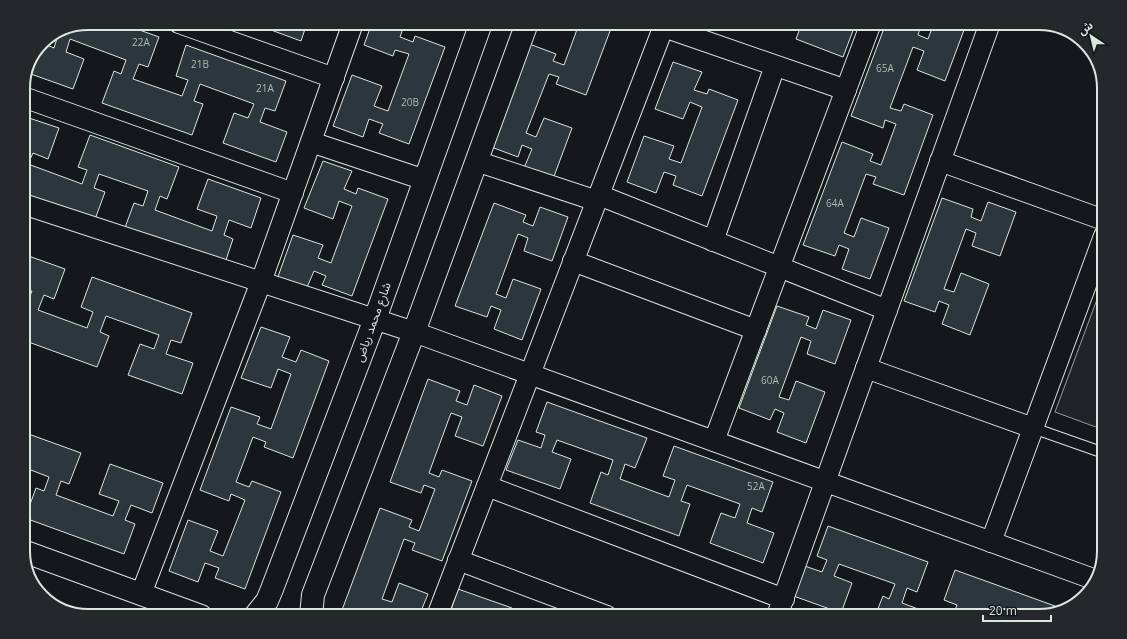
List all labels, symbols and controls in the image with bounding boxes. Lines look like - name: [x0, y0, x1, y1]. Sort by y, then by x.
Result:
- north arrow: [1071, 16, 1111, 56]
- text: ش: [1074, 17, 1095, 38]
- house number: 22A: [132, 35, 151, 49]
- house number: 21B: [191, 57, 209, 71]
- house number: 65A: [876, 61, 895, 75]
- house number: 21A: [256, 81, 275, 95]
- house number: 20B: [401, 95, 419, 109]
- house number: 64A: [826, 196, 845, 210]
- street label: شارع محمد رياض: [350, 280, 396, 364]
- house number: 60A: [761, 373, 780, 387]
- house number: 52A: [747, 479, 766, 493]
- scale bar: [983, 597, 1051, 623]
- text: 20 m: [989, 602, 1017, 619]

